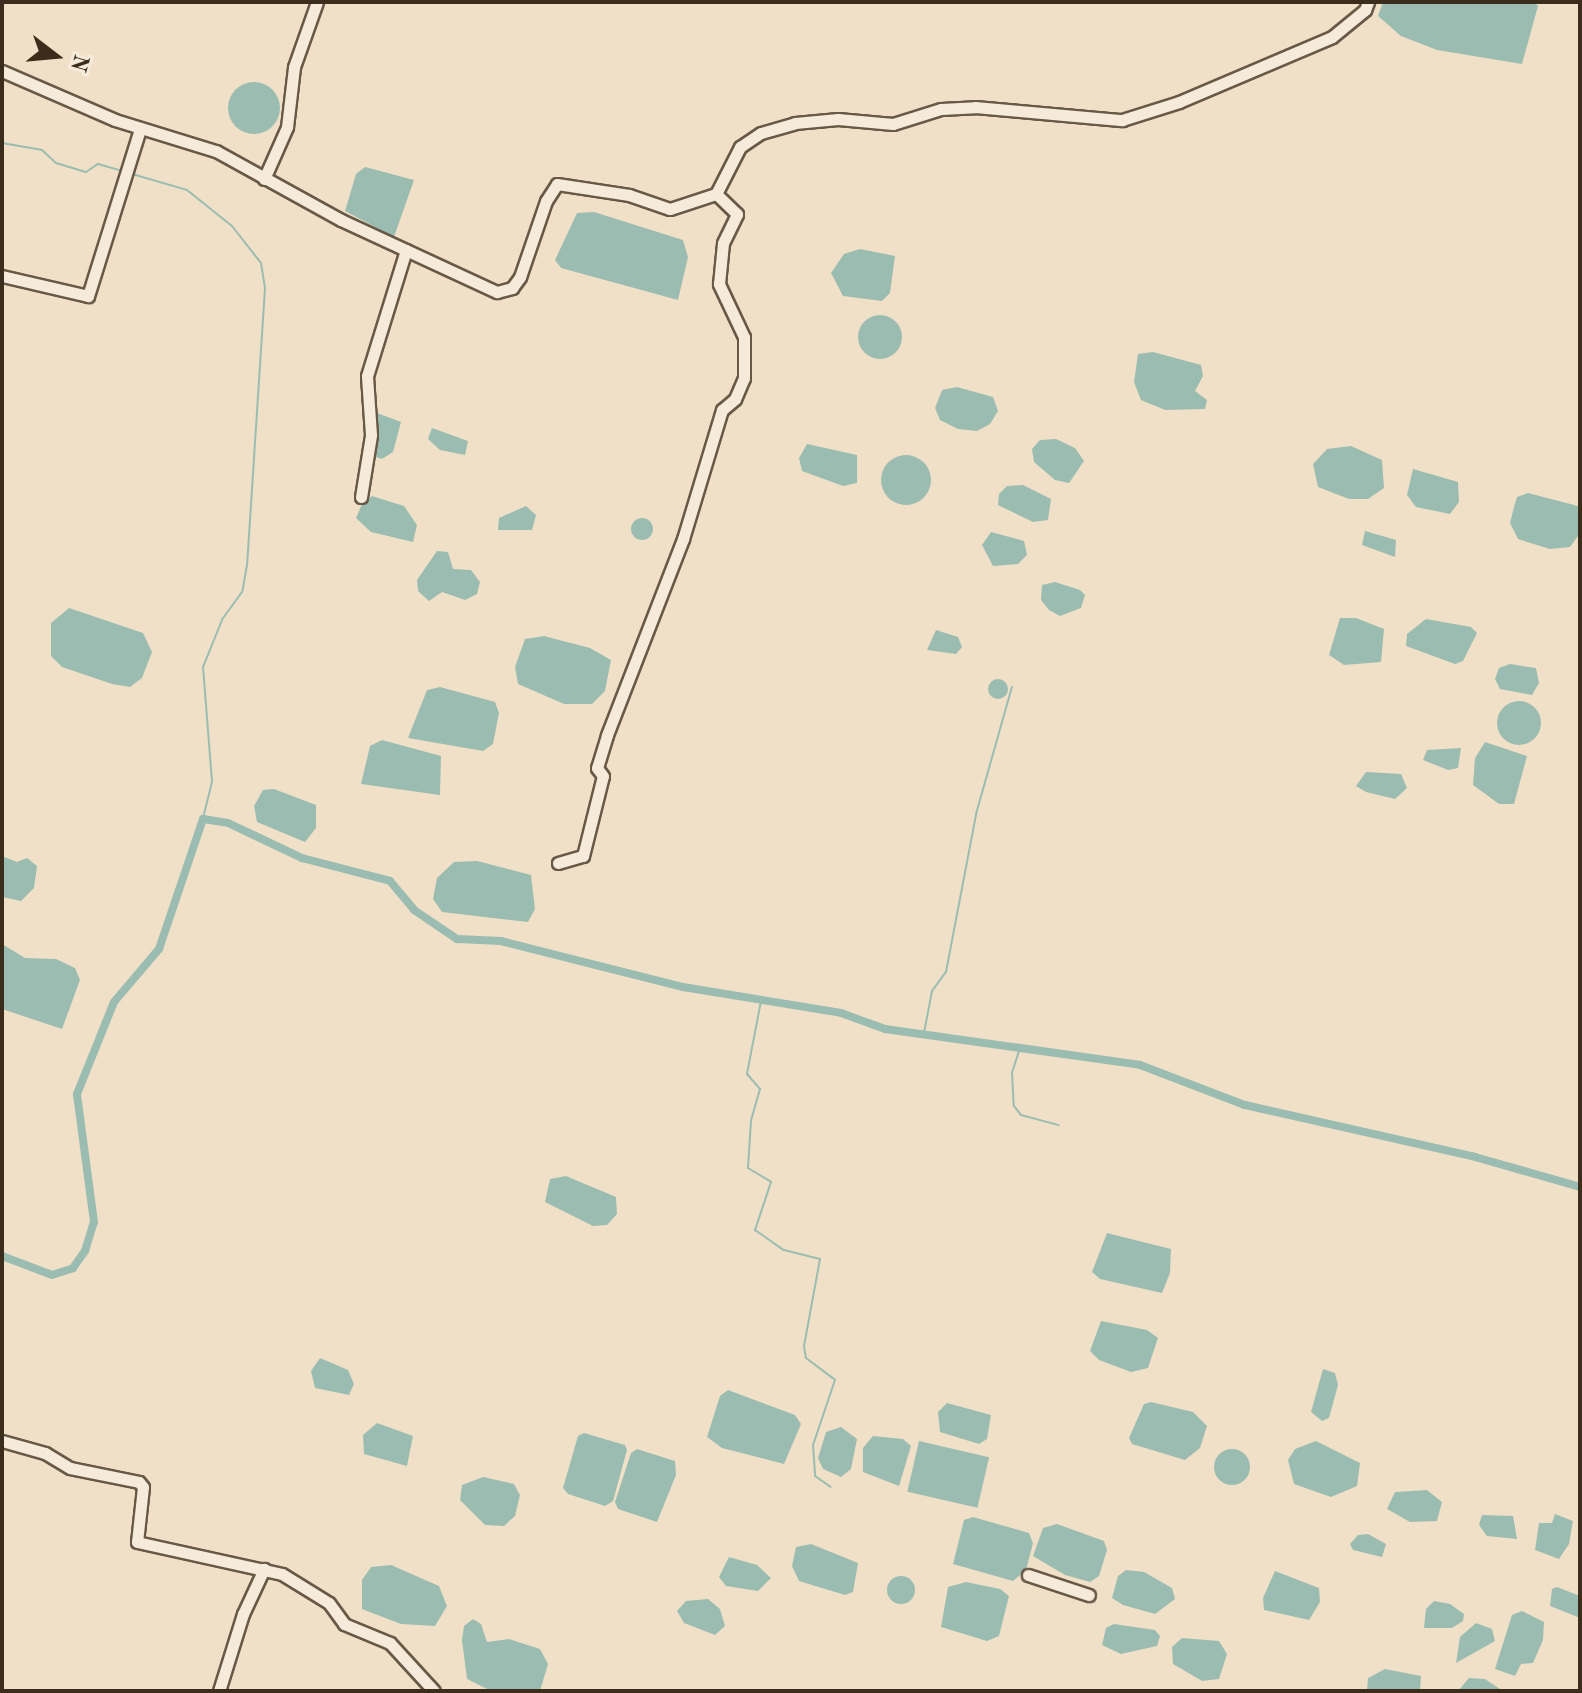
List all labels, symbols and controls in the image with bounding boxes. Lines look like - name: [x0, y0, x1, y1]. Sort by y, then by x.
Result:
- north arrow: [16, 16, 96, 96]
- text: N: [66, 52, 92, 74]

